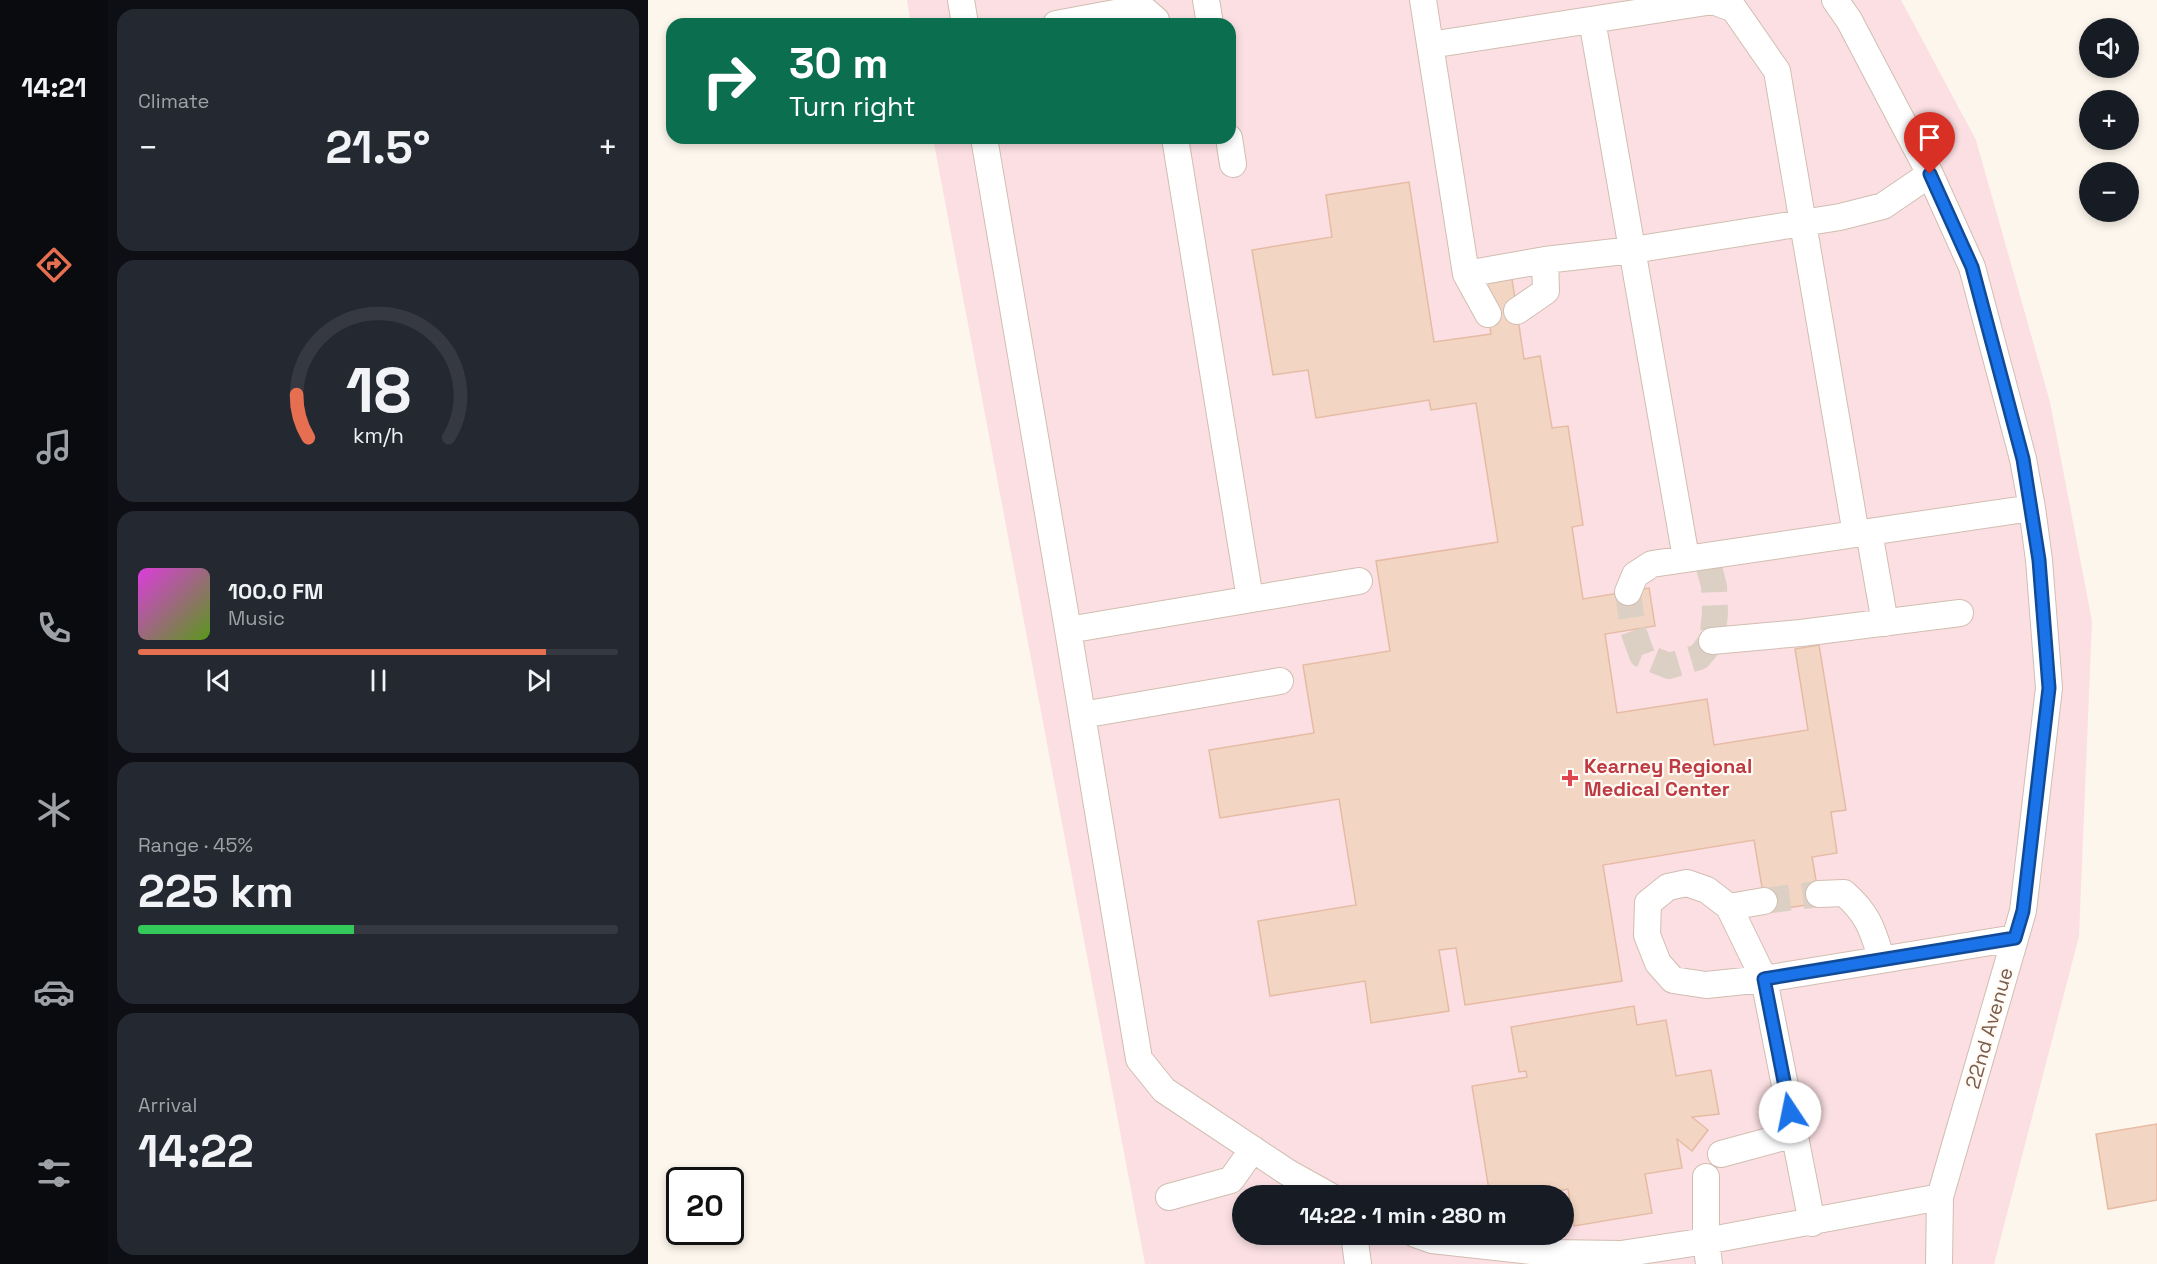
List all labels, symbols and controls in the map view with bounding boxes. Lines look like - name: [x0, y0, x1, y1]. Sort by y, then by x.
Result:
- map controls: [2079, 18, 2139, 222]
- button: sound: [2079, 18, 2139, 78]
- text: 30 m: [789, 37, 888, 90]
- icon: right: [690, 42, 768, 120]
- text: 14:21: [21, 70, 87, 105]
- text: Climate: [138, 88, 209, 114]
- text: Turn right: [789, 89, 916, 124]
- button: +: [2079, 90, 2139, 150]
- pin: [1904, 112, 1955, 174]
- text: 21.5°: [325, 119, 431, 176]
- icon: arrive: [1913, 121, 1946, 154]
- text: −: [138, 127, 158, 169]
- text: +: [598, 127, 618, 169]
- button: −: [2079, 162, 2139, 222]
- icon: directions: [33, 244, 75, 286]
- text: 18: [345, 351, 411, 430]
- text: km/h: [352, 422, 404, 449]
- icon: music: [33, 426, 75, 468]
- text: 100.0 FM: [228, 577, 323, 605]
- text: Music: [228, 605, 285, 631]
- icon: phone: [33, 607, 75, 649]
- icon: previous: [202, 664, 235, 697]
- icon: pause: [362, 664, 395, 697]
- icon: next: [522, 664, 555, 697]
- place label: Kearney Regional Medical Center: [1584, 753, 1752, 802]
- marker: Kearney Regional Medical Center: [1561, 769, 1579, 787]
- icon: climate: [33, 789, 75, 831]
- text: Range · 45%: [138, 832, 253, 858]
- text: 225 km: [138, 863, 294, 920]
- street label: 22nd Avenue: [1959, 964, 2019, 1092]
- icon: car: [33, 971, 75, 1013]
- position arrow: [1758, 1080, 1822, 1144]
- text: Arrival: [138, 1092, 197, 1118]
- text: 14:22: [138, 1123, 254, 1180]
- icon: filters: [33, 1152, 75, 1194]
- speed limit sign: 20: [666, 1167, 744, 1245]
- text: 14:22 · 1 min · 280 m: [1299, 1201, 1507, 1229]

